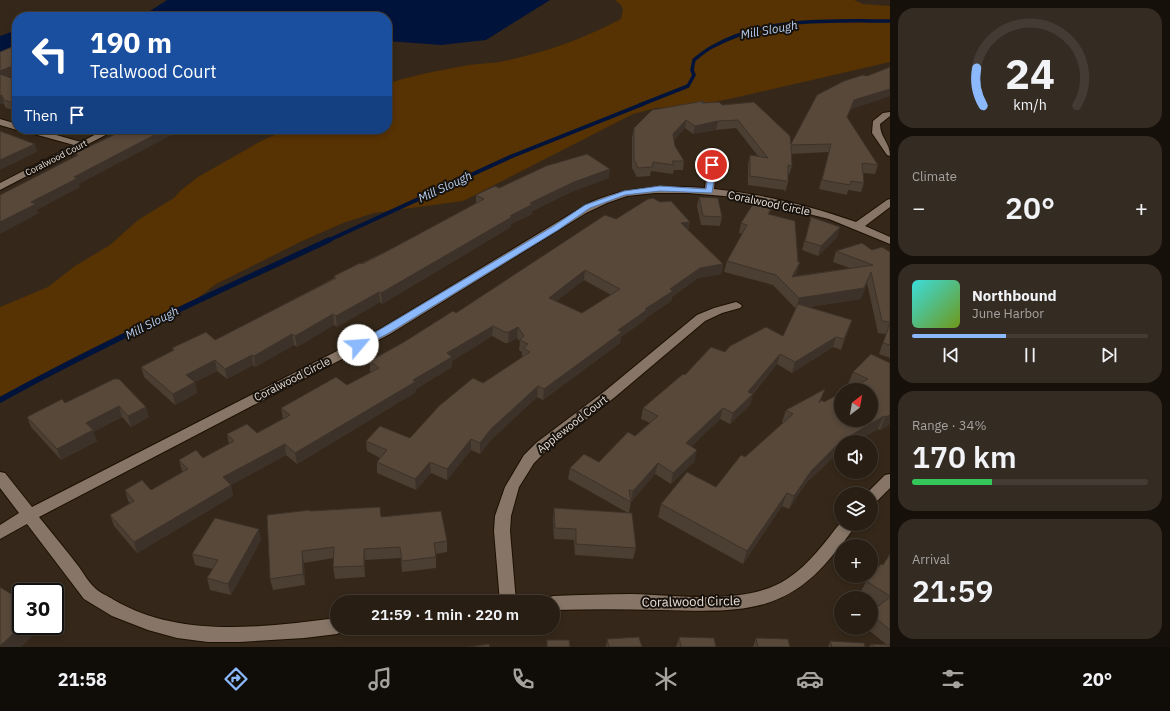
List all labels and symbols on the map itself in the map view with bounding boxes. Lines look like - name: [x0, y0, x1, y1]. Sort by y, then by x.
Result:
- water label: Mill Slough: [739, 17, 799, 42]
- street label: Coralwood Court: [23, 137, 88, 178]
- pin: [695, 148, 729, 182]
- water label: Mill Slough: [415, 167, 474, 206]
- street label: Coralwood Circle: [727, 187, 811, 219]
- water label: Mill Slough: [123, 303, 181, 342]
- position arrow: [337, 324, 379, 366]
- street label: Coralwood Circle: [252, 354, 332, 404]
- north arrow: [834, 383, 878, 427]
- street label: Applewood Court: [534, 392, 610, 456]
- speed limit sign: 30: [12, 583, 64, 635]
- street label: Coralwood Circle: [641, 592, 741, 611]

